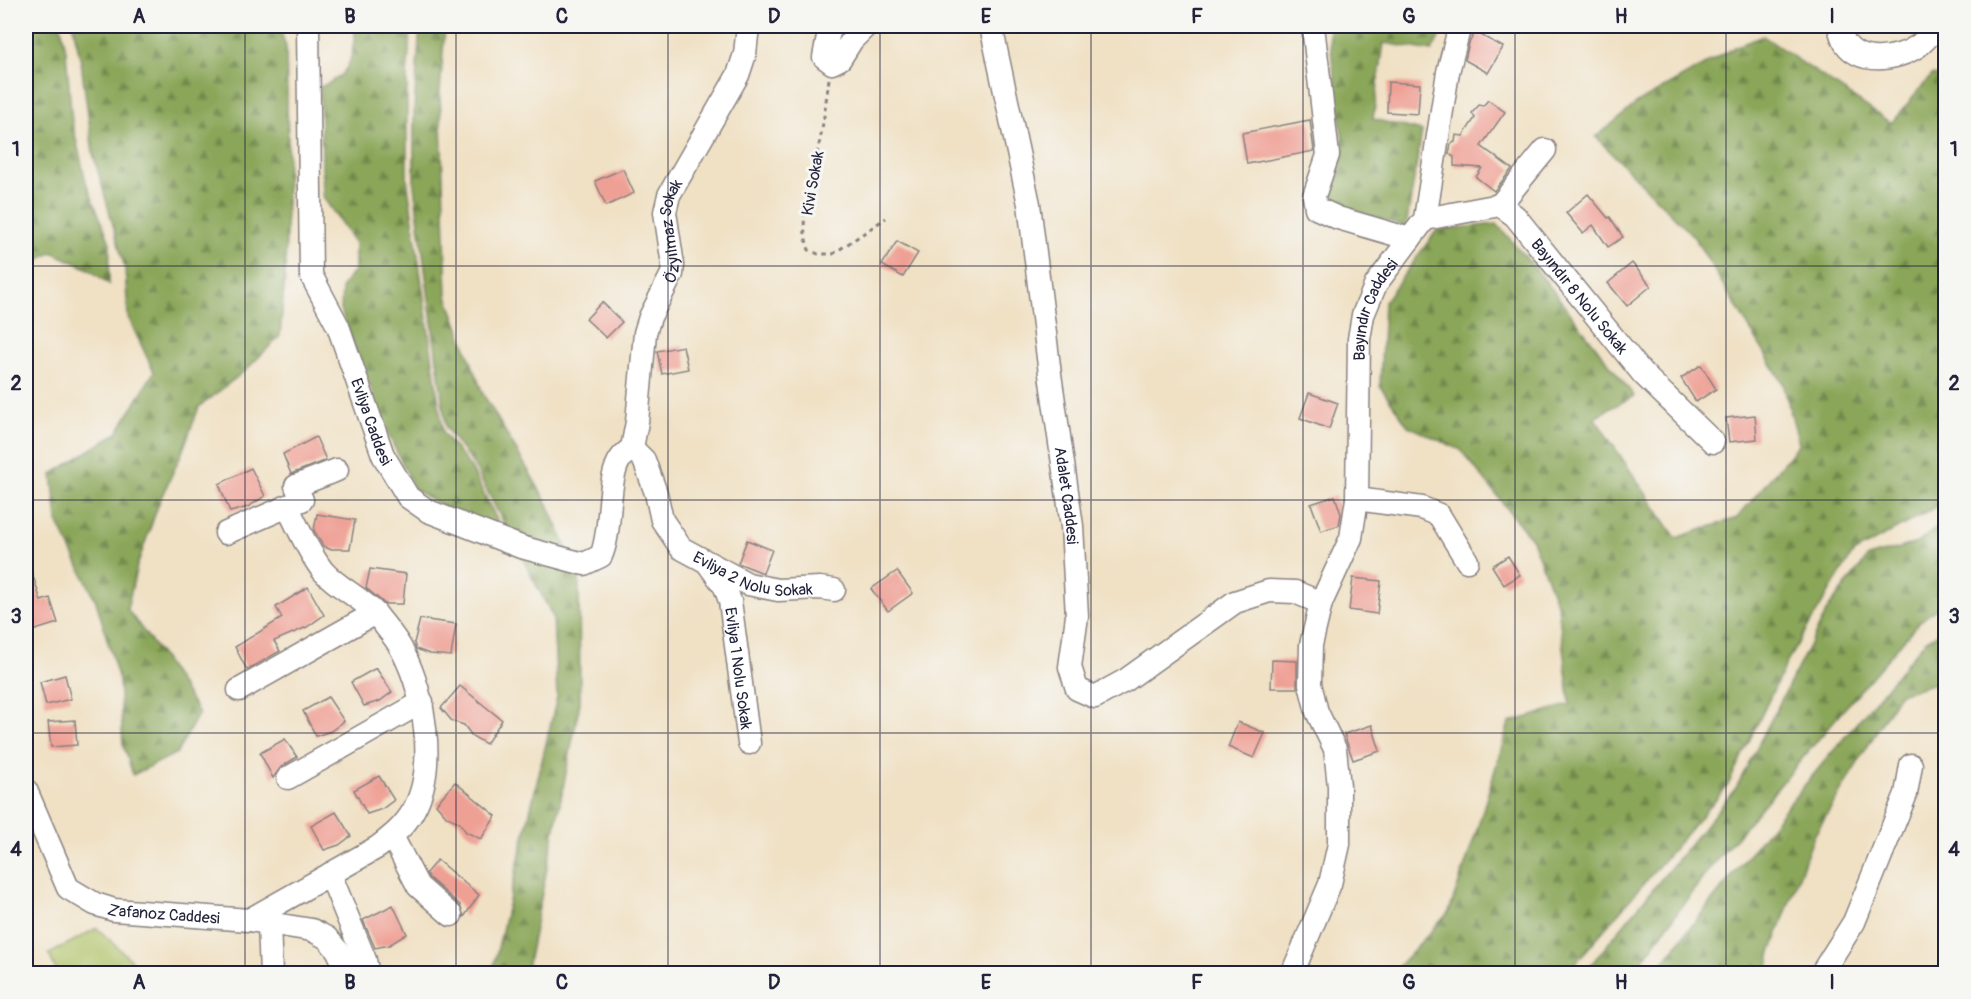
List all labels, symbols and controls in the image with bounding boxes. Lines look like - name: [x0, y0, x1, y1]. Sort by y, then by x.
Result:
- text: A: [133, 4, 146, 29]
- text: B: [344, 4, 356, 29]
- text: C: [556, 4, 568, 29]
- text: D: [768, 4, 781, 29]
- text: E: [981, 4, 992, 29]
- text: F: [1191, 4, 1203, 29]
- text: G: [1402, 4, 1416, 29]
- text: H: [1615, 4, 1628, 29]
- text: I: [1829, 4, 1835, 29]
- text: 1: [12, 137, 20, 162]
- text: 1: [1950, 137, 1958, 162]
- street label: Kivi Sokak: [797, 149, 829, 217]
- street label: Özyılmaz Sokak: [655, 175, 687, 287]
- street label: Bayındır 8 Nolu Sokak: [1526, 235, 1632, 359]
- street label: Bayındır Caddesi: [1350, 255, 1403, 361]
- text: 2: [10, 371, 22, 396]
- text: 2: [1948, 371, 1960, 396]
- street label: Evliya Caddesi: [346, 376, 396, 470]
- street label: Adalet Caddesi: [1050, 445, 1082, 545]
- street label: Evliya 2 Nolu Sokak: [689, 547, 814, 601]
- text: 3: [10, 604, 22, 629]
- text: 3: [1948, 604, 1960, 629]
- street label: Evliya 1 Nolu Sokak: [720, 606, 756, 731]
- text: 4: [10, 837, 22, 862]
- text: 4: [1948, 837, 1960, 862]
- street label: Zafanoz Caddesi: [105, 900, 221, 929]
- text: A: [133, 970, 146, 995]
- text: B: [344, 970, 356, 995]
- text: C: [556, 970, 568, 995]
- text: D: [768, 970, 781, 995]
- text: E: [981, 970, 992, 995]
- text: F: [1191, 970, 1203, 995]
- text: G: [1402, 970, 1416, 995]
- text: H: [1615, 970, 1628, 995]
- text: I: [1829, 970, 1835, 995]

